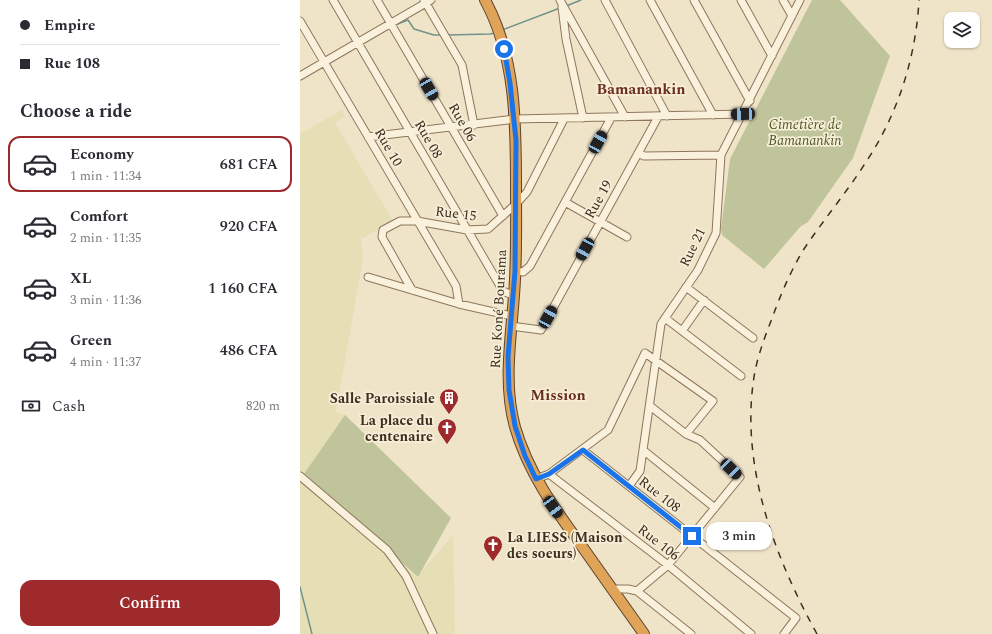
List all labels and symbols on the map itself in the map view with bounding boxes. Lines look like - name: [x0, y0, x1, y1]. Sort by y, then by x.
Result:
- route start: [495, 40, 513, 58]
- car: [418, 76, 440, 102]
- district label: Bamanankin: [596, 78, 686, 101]
- street label: Rue 06: [443, 99, 482, 145]
- car: [731, 108, 755, 120]
- park label: Cimetière de Bamanankin: [768, 114, 842, 151]
- street label: Rue 08: [409, 116, 448, 162]
- street label: Rue 10: [369, 124, 408, 170]
- car: [587, 129, 609, 155]
- street label: Rue 19: [579, 176, 618, 222]
- street label: Rue 15: [434, 201, 478, 226]
- street label: Rue 21: [674, 224, 711, 270]
- car: [574, 236, 596, 262]
- street label: Rue Koné Bourama: [485, 249, 512, 369]
- car: [537, 304, 559, 330]
- district label: Mission: [530, 384, 586, 407]
- building icon: Salle Paroissiale: [438, 387, 460, 415]
- place label: Salle Paroissiale: [330, 388, 435, 409]
- place label: La place du centenaire: [360, 410, 434, 447]
- church icon: La place du centenaire: [436, 417, 458, 445]
- car: [718, 456, 744, 482]
- street label: Rue 108: [634, 471, 685, 518]
- car: [541, 494, 565, 520]
- street label: Rue 106: [633, 519, 684, 566]
- callout: 3 min: [706, 522, 772, 550]
- place label: La LIESS (Maison des soeurs): [507, 527, 623, 564]
- route end: [683, 527, 701, 545]
- church icon: La LIESS (Maison des soeurs): [482, 534, 504, 562]

